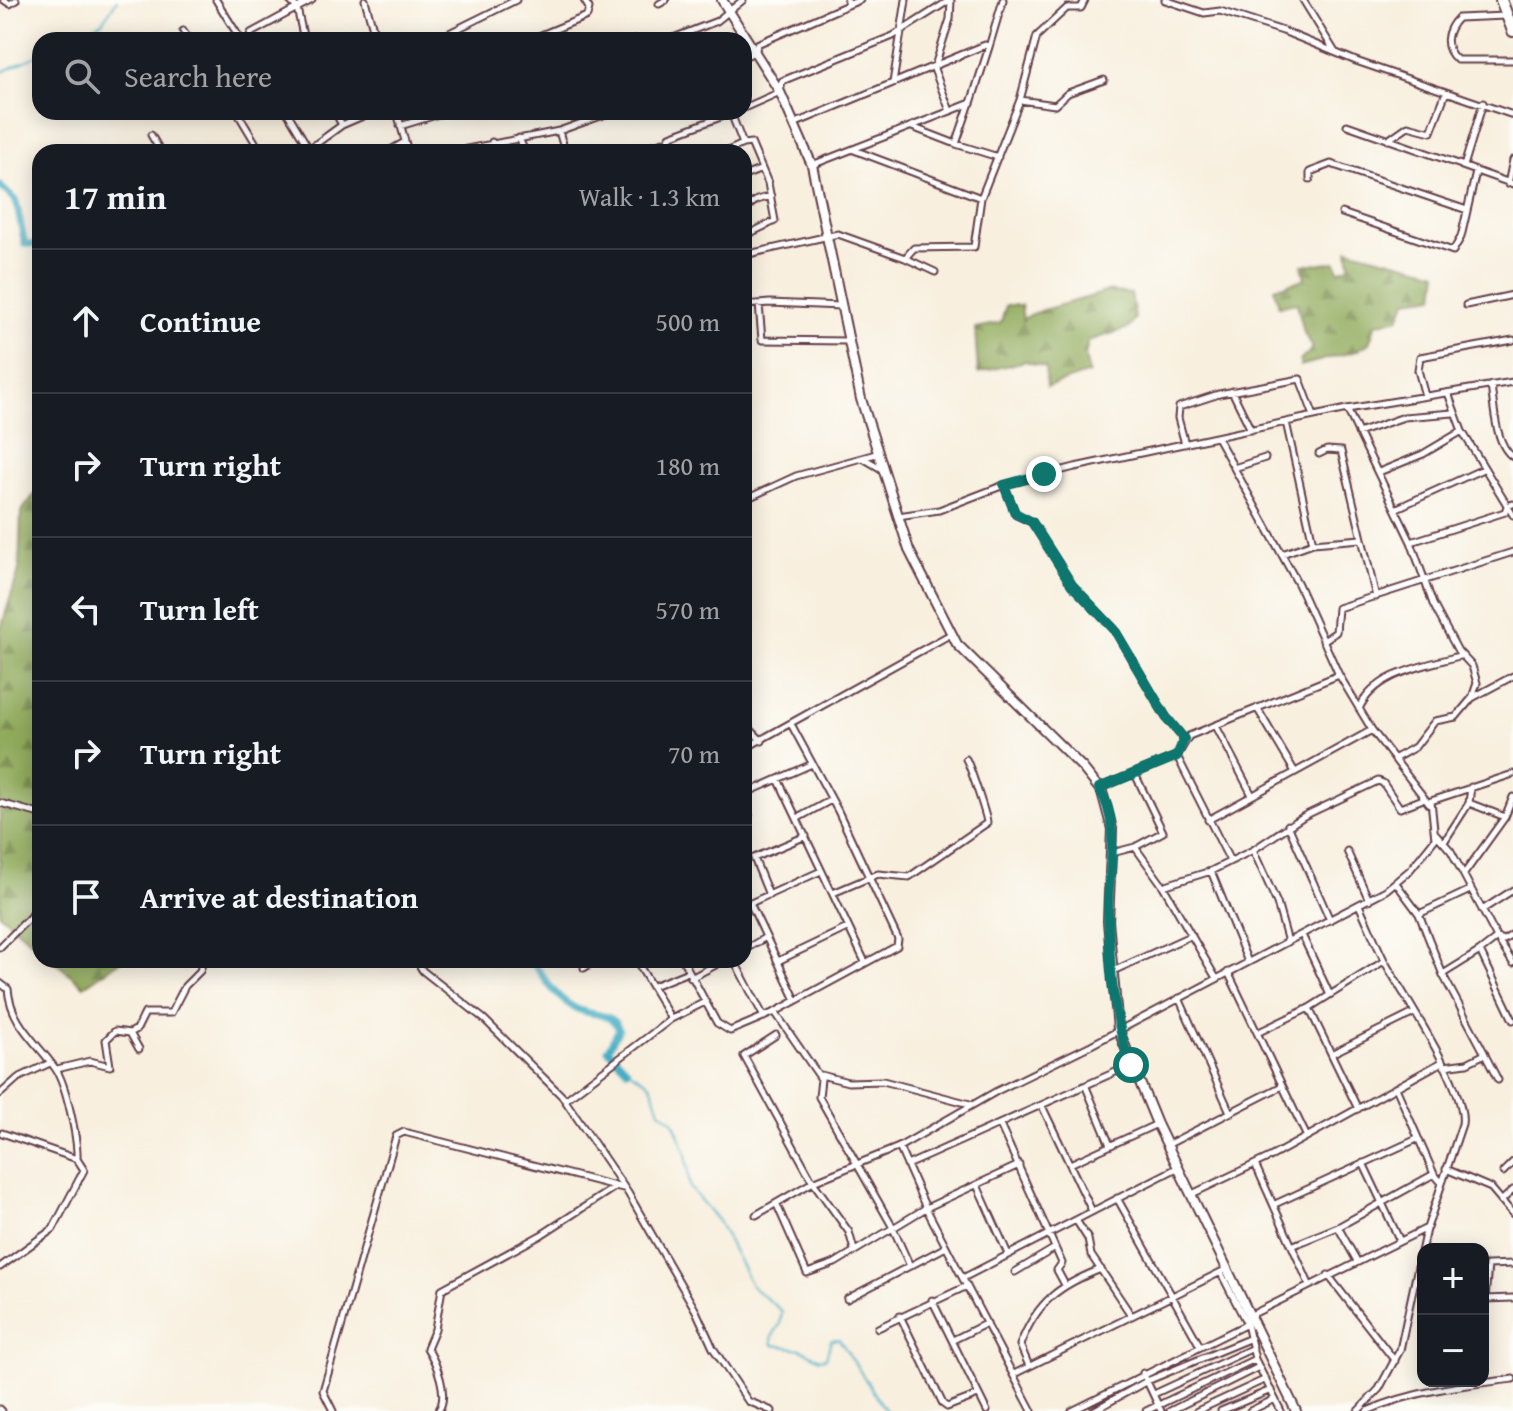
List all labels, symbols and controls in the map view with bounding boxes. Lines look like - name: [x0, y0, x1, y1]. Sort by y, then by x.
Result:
- search box: [32, 32, 752, 120]
- icon: search: [60, 54, 104, 98]
- text: Search here: [124, 54, 272, 98]
- text: 17 min: [64, 172, 166, 221]
- text: Walk · 1.3 km: [579, 177, 720, 216]
- icon: ahead: [64, 299, 108, 343]
- text: Continue: [140, 299, 261, 343]
- text: 500 m: [655, 302, 720, 341]
- icon: right: [64, 443, 108, 487]
- text: Turn right: [140, 443, 281, 487]
- text: 180 m: [655, 446, 720, 485]
- route end: [1026, 456, 1062, 492]
- icon: left: [64, 587, 108, 631]
- text: Turn left: [140, 587, 259, 631]
- text: 570 m: [655, 590, 720, 629]
- icon: right: [64, 731, 108, 775]
- text: Turn right: [140, 731, 281, 775]
- text: 70 m: [668, 734, 720, 773]
- icon: arrive: [64, 875, 108, 919]
- text: Arrive at destination: [140, 875, 418, 919]
- route start: [1113, 1047, 1149, 1083]
- map controls: [1417, 1243, 1489, 1387]
- button: +: [1417, 1243, 1489, 1315]
- button: −: [1417, 1315, 1489, 1387]

